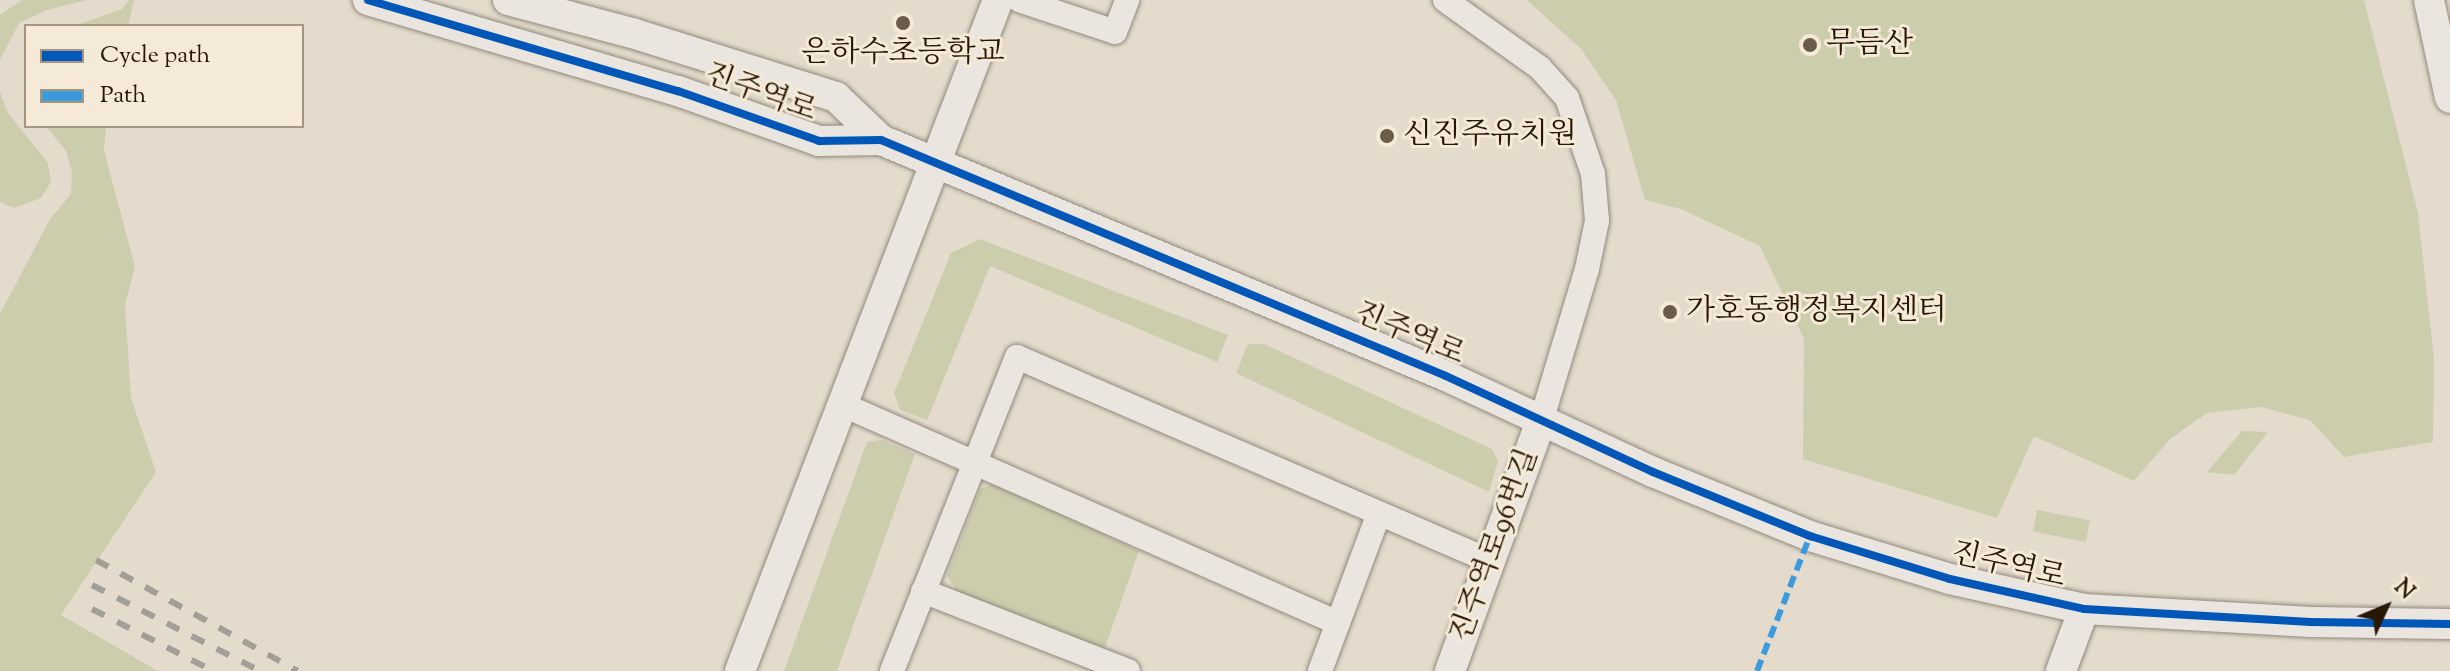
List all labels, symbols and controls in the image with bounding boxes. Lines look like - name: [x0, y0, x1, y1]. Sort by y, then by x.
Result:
- marker: 은하수초등학교: [894, 14, 912, 32]
- legend: [24, 24, 304, 128]
- place label: 무듬산: [1826, 27, 1913, 63]
- place label: 은하수초등학교: [802, 36, 1004, 72]
- marker: 무듬산: [1801, 36, 1819, 54]
- text: Cycle path: [100, 39, 210, 73]
- street label: 진주역로: [699, 57, 821, 131]
- text: Path: [100, 79, 146, 113]
- place label: 신진주유치원: [1403, 118, 1577, 154]
- marker: 신진주유치원: [1378, 127, 1396, 145]
- place label: 가호동행정복지센터: [1686, 294, 1947, 330]
- street label: 진주역로: [1349, 296, 1469, 374]
- marker: 가호동행정복지센터: [1661, 303, 1679, 321]
- street label: 진주역로96번길: [1444, 444, 1548, 648]
- street label: 진주역로: [1947, 536, 2069, 598]
- north arrow: [2346, 567, 2426, 647]
- text: N: [2386, 573, 2421, 608]

